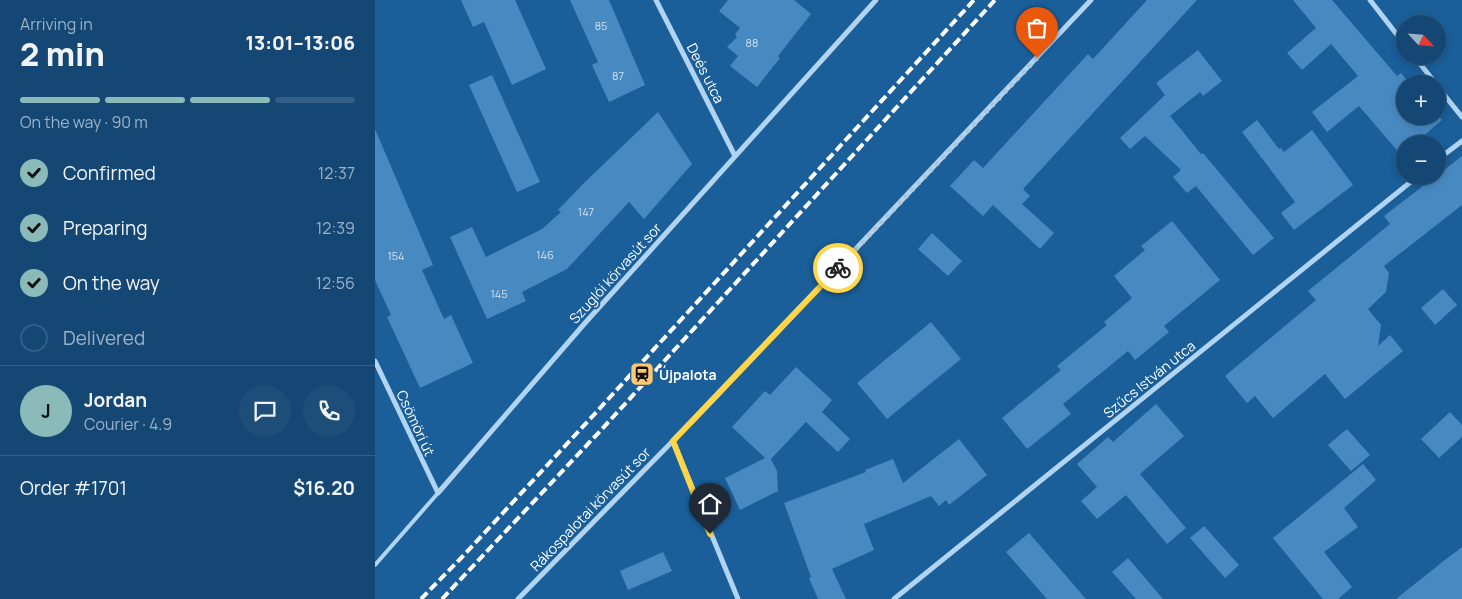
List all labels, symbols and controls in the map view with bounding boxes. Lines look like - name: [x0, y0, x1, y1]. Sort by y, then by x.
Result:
- pin: [1016, 7, 1058, 58]
- text: Arriving in: [20, 13, 93, 35]
- icon: bag: [1023, 14, 1051, 42]
- north arrow: [1396, 15, 1446, 65]
- map controls: [1396, 15, 1446, 185]
- house number: 85: [595, 18, 607, 33]
- text: 13:01–13:06: [245, 30, 355, 56]
- text: 2 min: [20, 32, 105, 76]
- house number: 88: [746, 35, 758, 50]
- street label: Deés utca: [683, 40, 729, 106]
- house number: 87: [612, 68, 624, 83]
- button: +: [1396, 75, 1446, 125]
- text: On the way · 90 m: [20, 111, 148, 133]
- button: −: [1396, 135, 1446, 185]
- icon: check: [20, 159, 48, 187]
- text: Confirmed: [63, 160, 156, 186]
- text: 12:37: [318, 162, 355, 184]
- house number: 147: [578, 204, 594, 219]
- icon: check: [20, 214, 48, 242]
- text: Preparing: [63, 215, 148, 241]
- text: 12:39: [316, 217, 355, 239]
- street label: Szuglói körvasút sor: [565, 218, 665, 328]
- courier: [813, 243, 863, 293]
- house number: 146: [536, 247, 554, 262]
- house number: 154: [387, 248, 405, 263]
- icon: bike: [824, 254, 852, 282]
- icon: check: [20, 269, 48, 297]
- text: On the way: [63, 270, 160, 296]
- text: 12:56: [316, 272, 355, 294]
- house number: 145: [490, 286, 508, 301]
- text: Delivered: [63, 325, 145, 351]
- street label: Szűcs István utca: [1099, 336, 1199, 422]
- station icon: Újpalota: [629, 361, 655, 387]
- place label: Újpalota: [659, 365, 717, 384]
- button: chat: [239, 385, 291, 437]
- button: phone: [303, 385, 355, 437]
- text: Jordan: [84, 387, 147, 413]
- street label: Csömöri út: [392, 387, 440, 459]
- text: J: [41, 398, 51, 424]
- text: Courier · 4.9: [84, 413, 172, 435]
- street label: Rákospalotai körvasút sor: [526, 443, 654, 575]
- text: Order #1701: [20, 475, 127, 501]
- text: $16.20: [293, 475, 355, 501]
- pin: [689, 483, 731, 534]
- icon: home: [696, 490, 724, 518]

